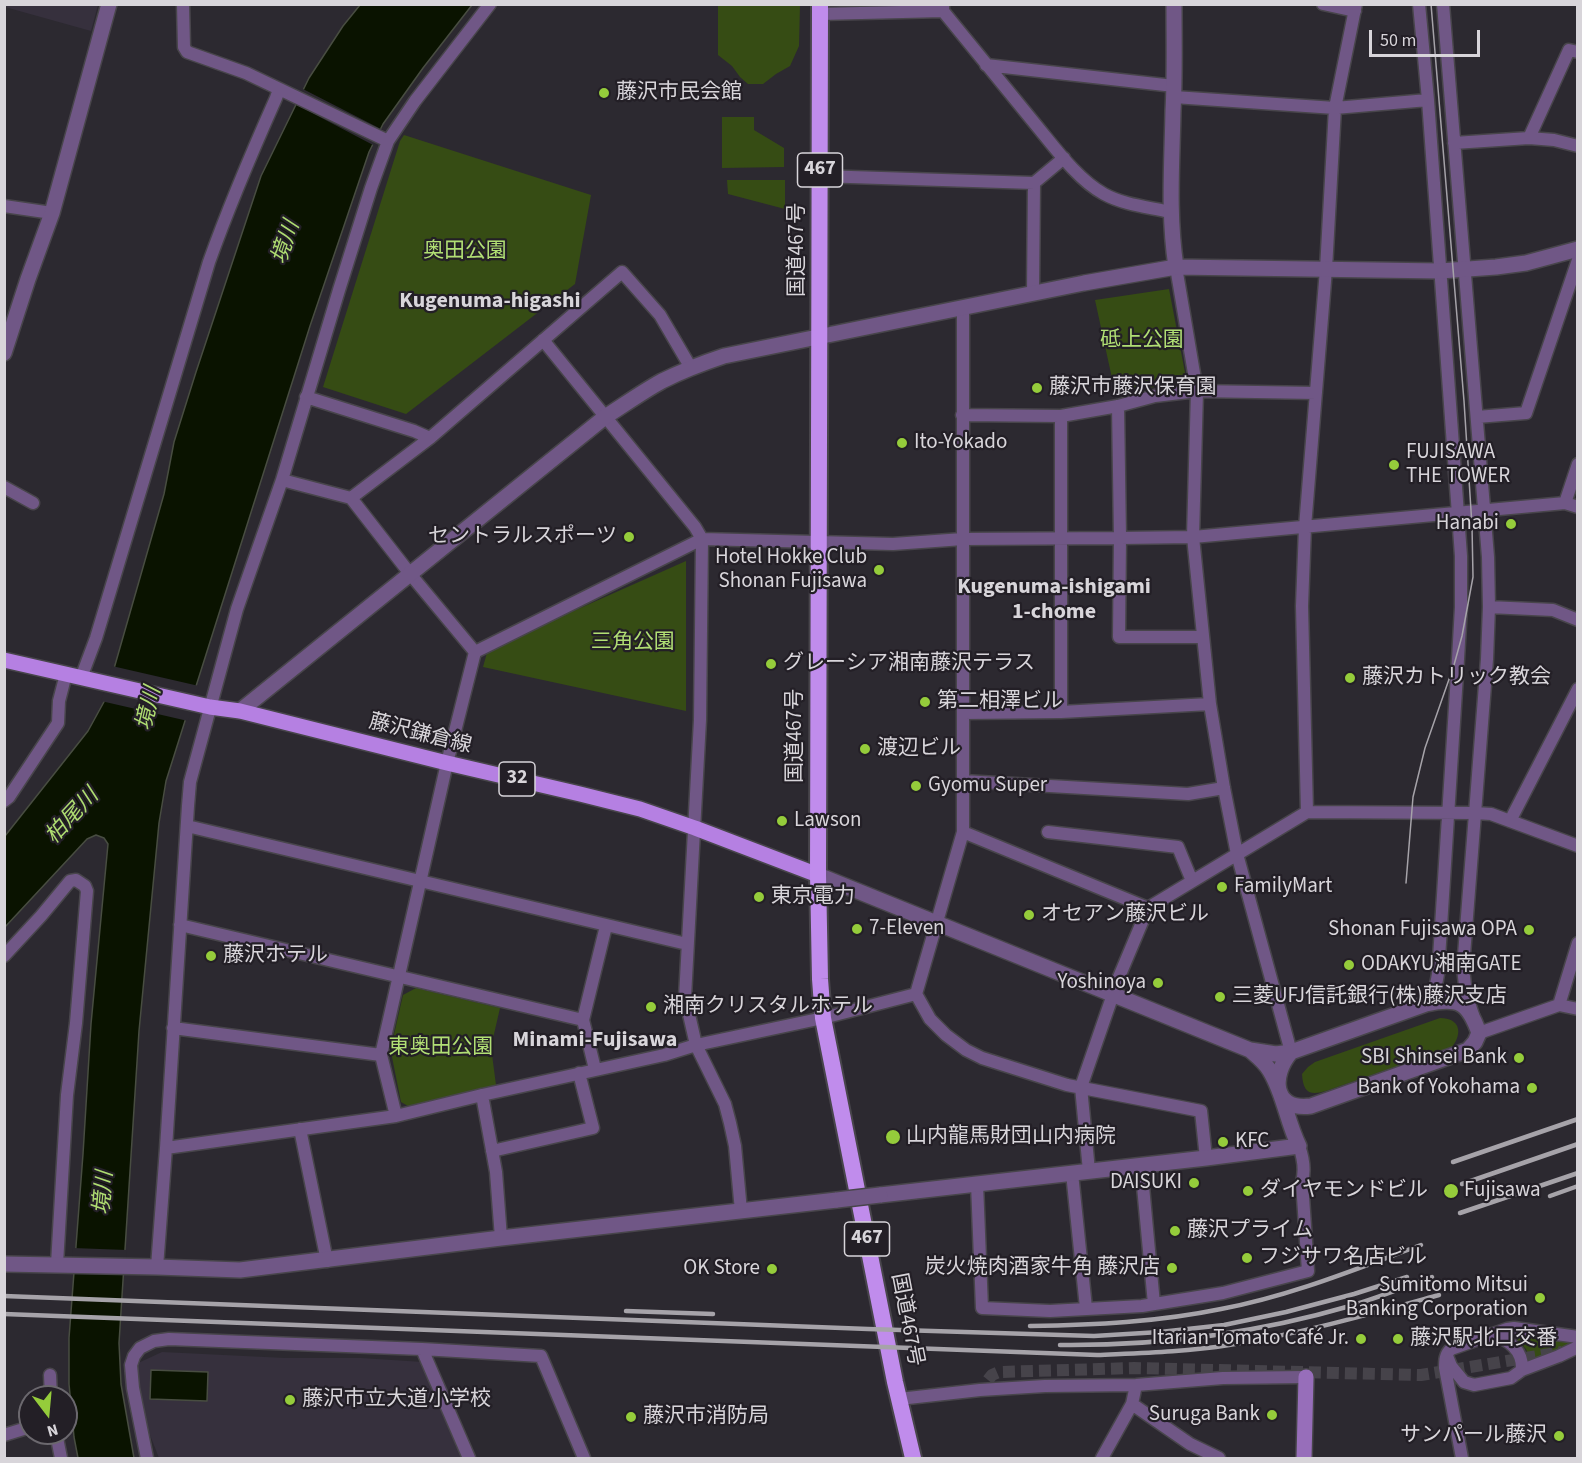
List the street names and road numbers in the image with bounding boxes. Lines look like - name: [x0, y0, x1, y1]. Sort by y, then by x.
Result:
- road number: 467: [798, 153, 842, 187]
- street label: 国道467号: [785, 203, 811, 297]
- street label: 国道467号: [783, 689, 809, 783]
- street label: 藤沢鎌倉線: [366, 710, 474, 760]
- road number: 32: [499, 762, 535, 796]
- road number: 467: [844, 1222, 890, 1256]
- street label: 国道467号: [885, 1271, 927, 1369]

